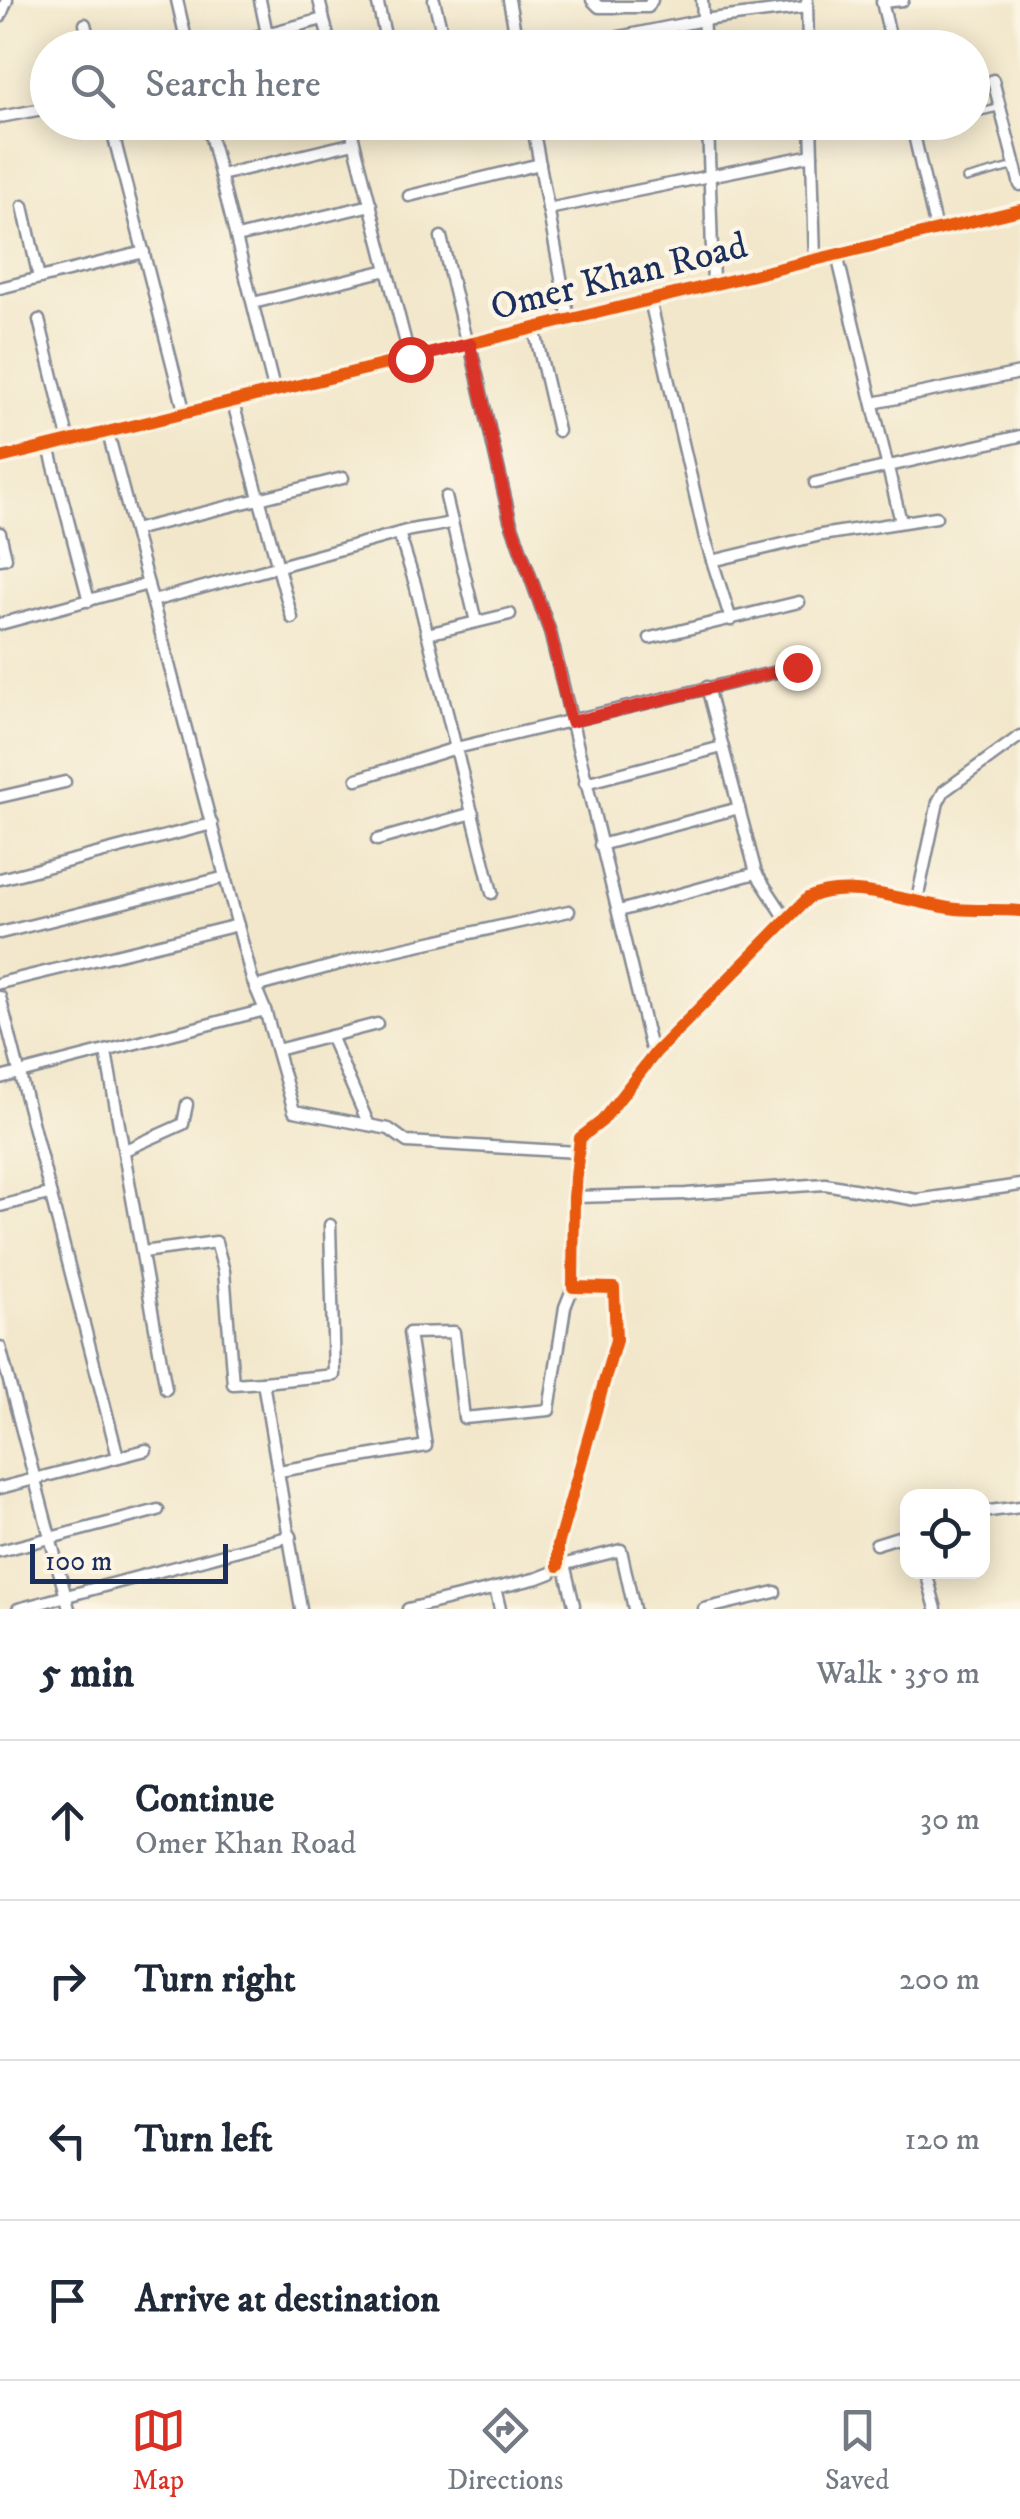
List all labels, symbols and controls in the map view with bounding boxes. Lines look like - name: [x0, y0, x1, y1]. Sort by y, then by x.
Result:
- search box: [30, 30, 990, 140]
- icon: search: [65, 58, 120, 113]
- text: Search here: [145, 61, 321, 109]
- street label: Omer Khan Road: [486, 222, 752, 332]
- route start: [388, 337, 434, 383]
- route end: [775, 645, 821, 691]
- map controls: [900, 1489, 990, 1579]
- button: locate: [900, 1489, 990, 1579]
- scale bar: [30, 1539, 228, 1584]
- text: 100 m: [45, 1544, 112, 1579]
- text: 5 min: [40, 1648, 134, 1700]
- text: Walk · 350 m: [816, 1654, 980, 1694]
- text: Continue: [135, 1776, 274, 1824]
- icon: ahead: [40, 1793, 95, 1848]
- text: 30 m: [920, 1800, 980, 1840]
- text: Omer Khan Road: [135, 1824, 356, 1864]
- icon: right: [40, 1953, 95, 2008]
- text: Turn right: [135, 1956, 296, 2004]
- text: 200 m: [899, 1960, 980, 2000]
- icon: left: [40, 2113, 95, 2168]
- text: Turn left: [135, 2116, 273, 2164]
- text: 120 m: [904, 2120, 980, 2160]
- icon: arrive: [40, 2273, 95, 2328]
- text: Arrive at destination: [135, 2276, 440, 2324]
- tab: Map: [131, 2403, 186, 2498]
- tab: Directions: [447, 2403, 563, 2498]
- tab: Saved: [825, 2403, 889, 2498]

